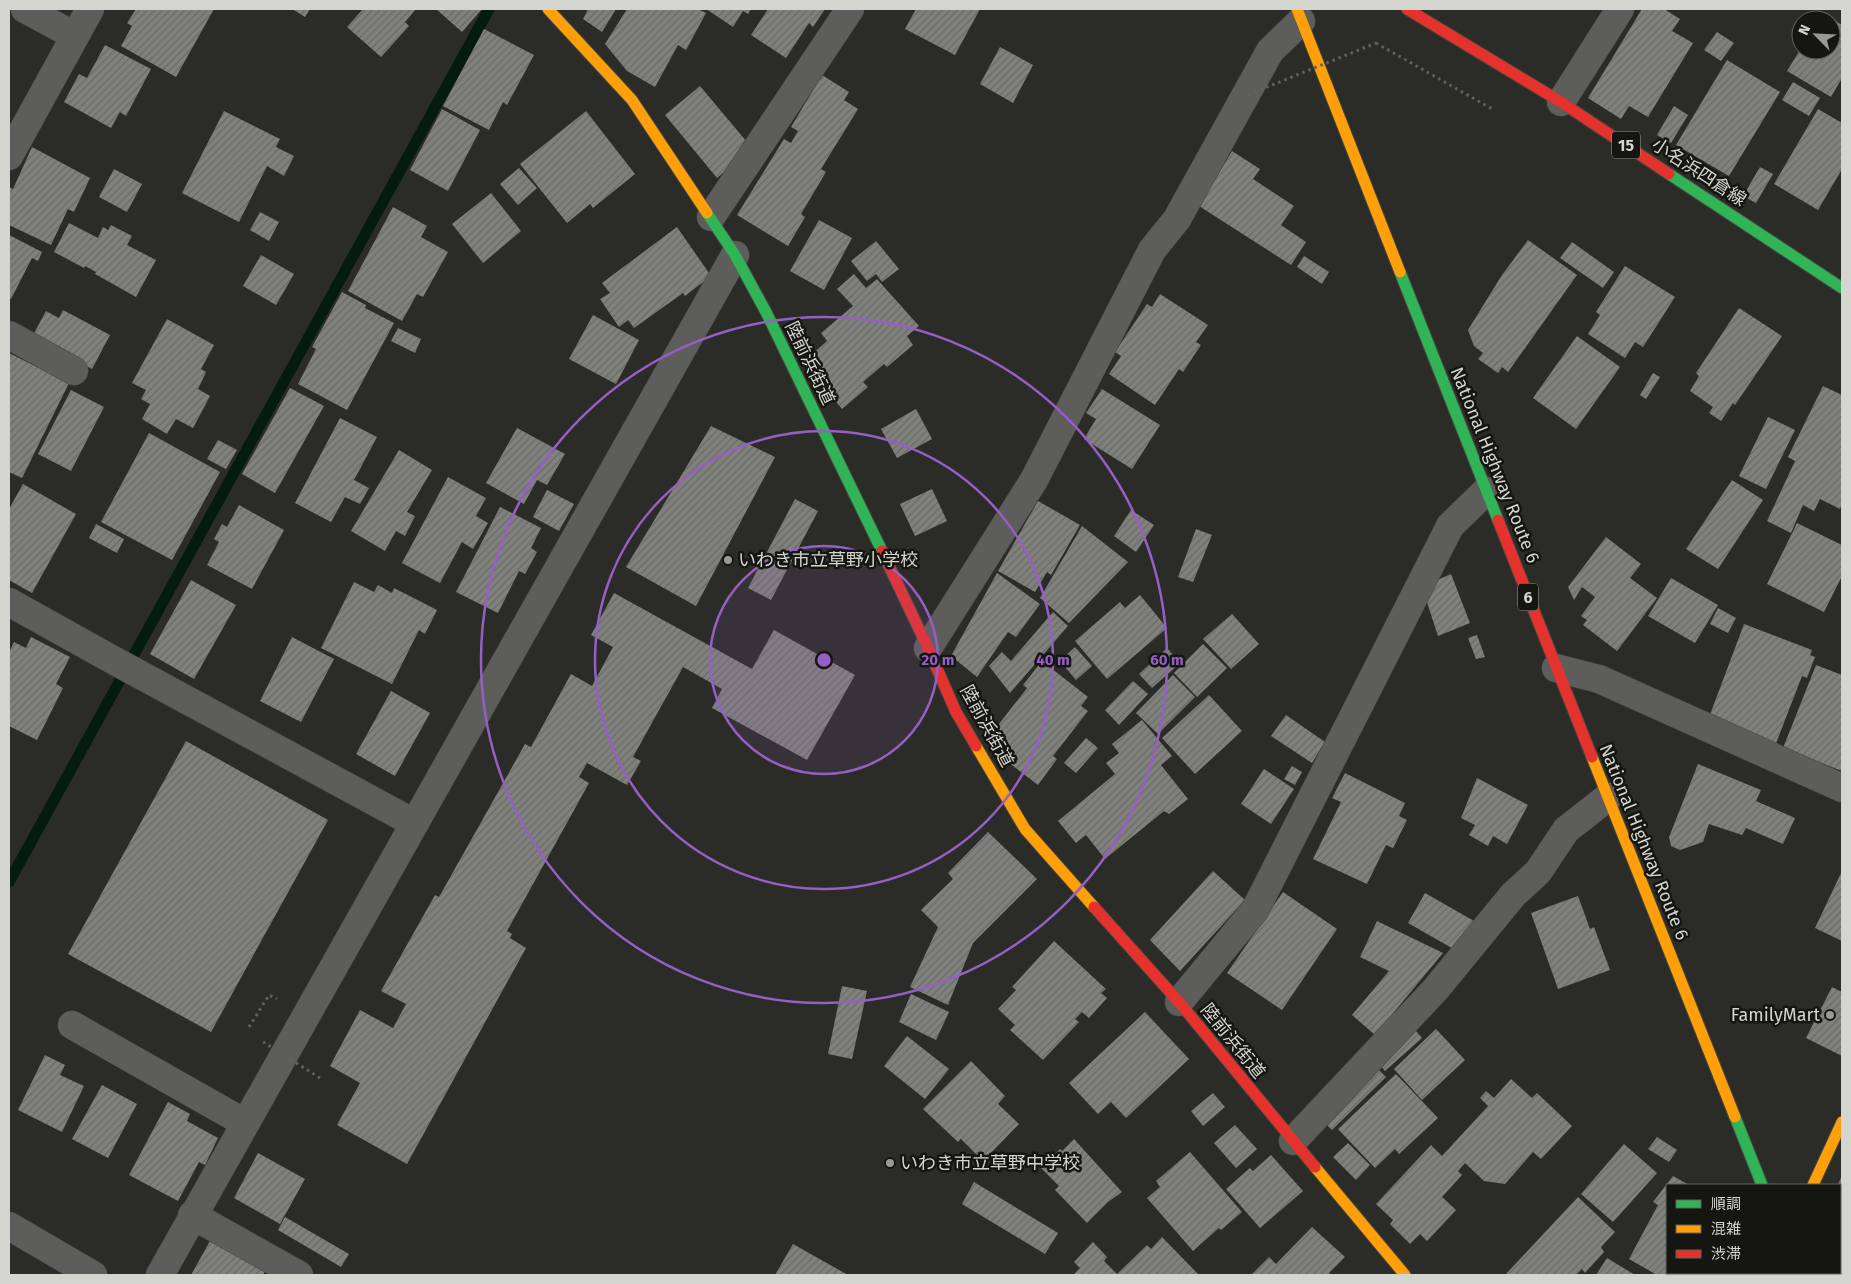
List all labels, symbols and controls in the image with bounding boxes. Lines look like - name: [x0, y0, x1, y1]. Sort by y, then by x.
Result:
- north arrow: [1791, 10, 1841, 60]
- text: N: [1795, 22, 1814, 38]
- road number: 15: [1612, 132, 1640, 158]
- street label: 小名浜四倉線: [1648, 133, 1750, 211]
- street label: 陸前浜街道: [780, 318, 840, 408]
- street label: National Highway Route 6: [1446, 364, 1544, 566]
- place label: いわき市立草野小学校: [738, 549, 918, 571]
- marker: いわき市立草野小学校: [722, 554, 734, 566]
- road number: 6: [1518, 584, 1538, 610]
- centre of rings: [815, 651, 833, 669]
- text: 20 m: [922, 651, 954, 669]
- text: 40 m: [1036, 651, 1070, 669]
- text: 60 m: [1150, 651, 1184, 669]
- street label: 陸前浜街道: [956, 681, 1018, 771]
- street label: National Highway Route 6: [1595, 741, 1693, 943]
- street label: 陸前浜街道: [1196, 999, 1270, 1083]
- place label: FamilyMart: [1731, 1004, 1820, 1026]
- marker: FamilyMart: [1824, 1009, 1836, 1021]
- place label: いわき市立草野中学校: [900, 1152, 1080, 1174]
- marker: いわき市立草野中学校: [884, 1157, 896, 1169]
- legend: [1666, 1184, 1841, 1274]
- text: 順調: [1711, 1195, 1741, 1213]
- text: 混雑: [1711, 1220, 1741, 1238]
- text: 渋滞: [1711, 1245, 1741, 1263]

